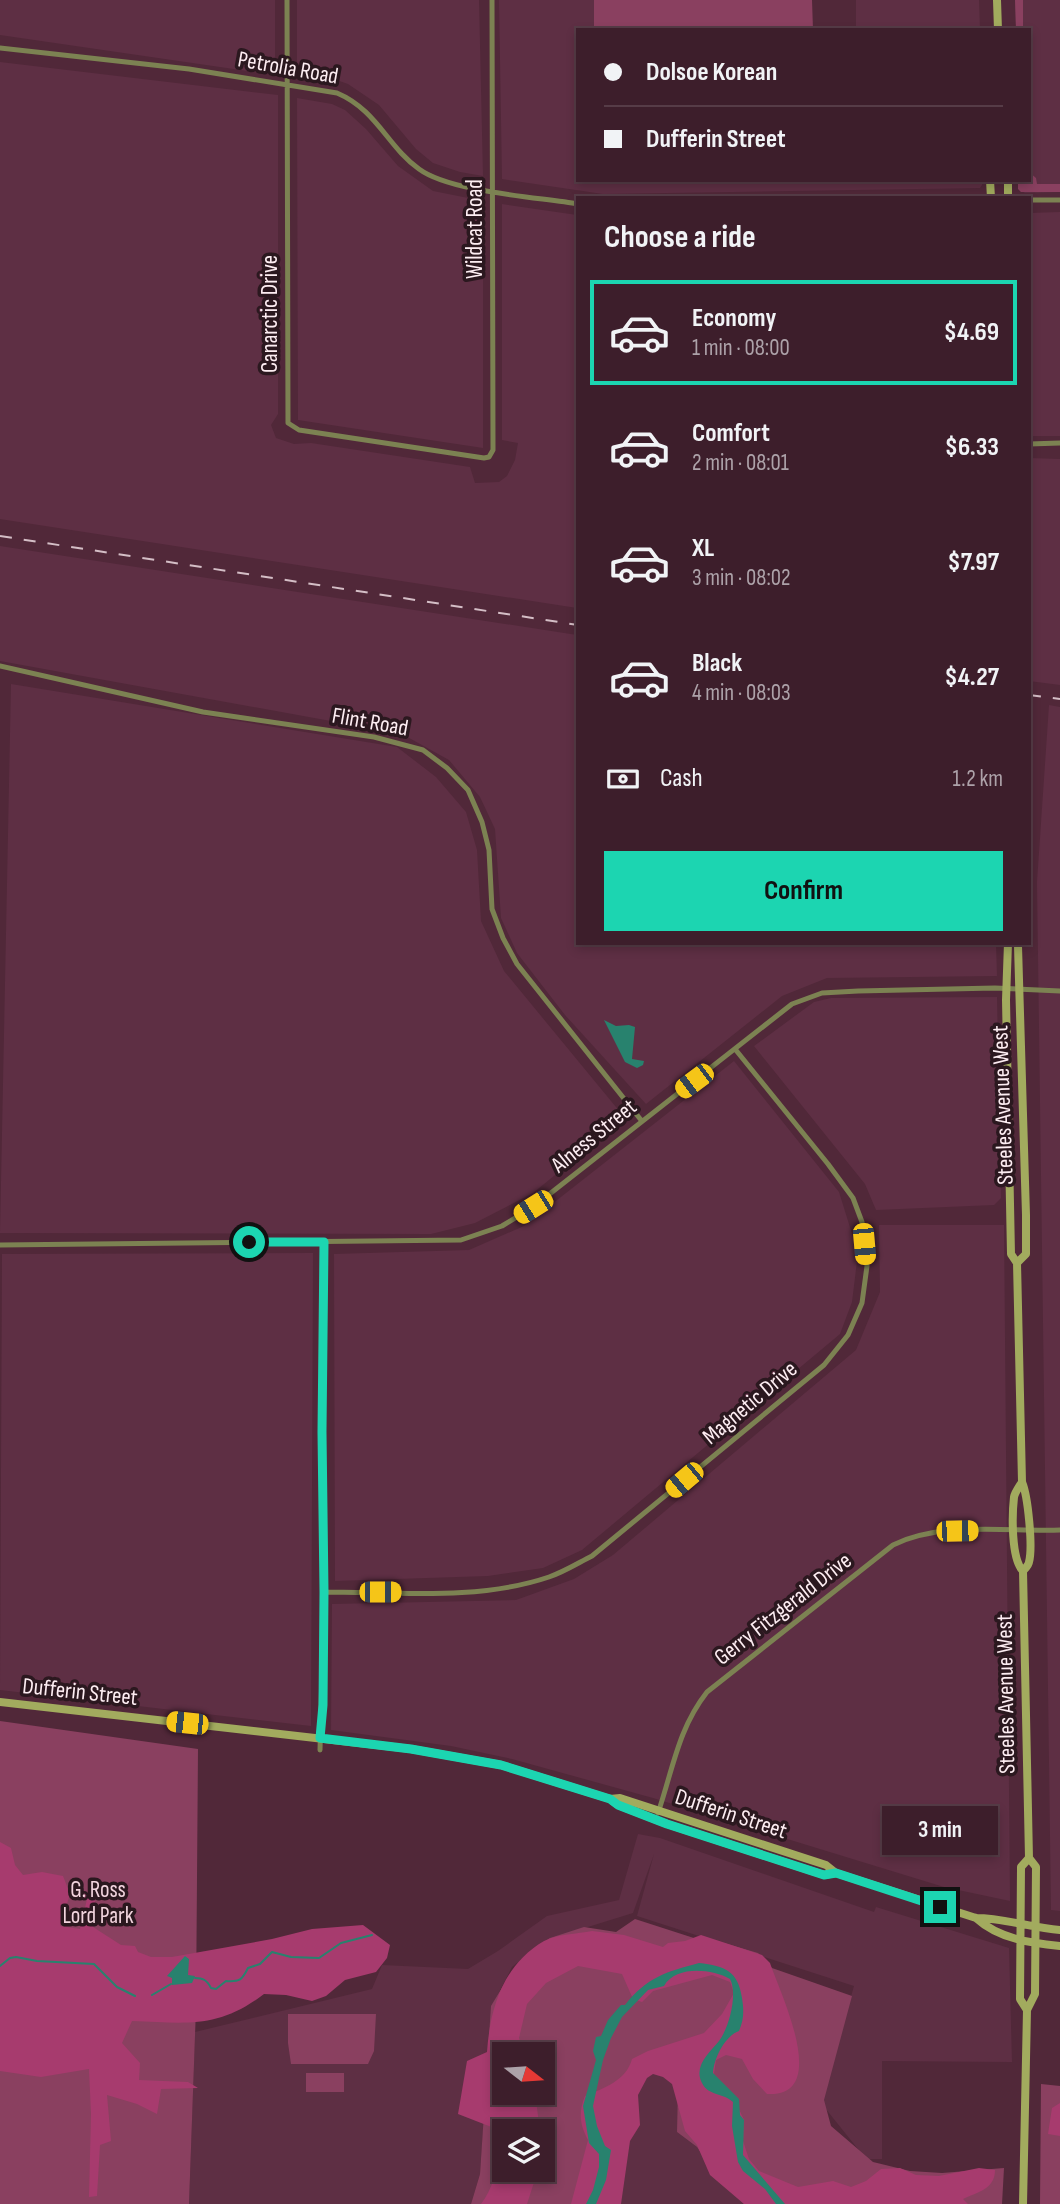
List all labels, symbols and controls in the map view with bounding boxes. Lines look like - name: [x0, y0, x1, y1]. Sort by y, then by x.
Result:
- street label: Petrolia Road: [236, 45, 340, 91]
- text: Dolsoe Korean: [646, 57, 777, 88]
- text: Dufferin Street: [646, 124, 786, 155]
- street label: Wildcat Road: [461, 179, 489, 279]
- text: Choose a ride: [604, 218, 756, 257]
- street label: Canarctic Drive: [256, 255, 284, 373]
- icon: car: [608, 301, 671, 364]
- text: Economy: [692, 303, 776, 334]
- text: $4.69: [944, 317, 999, 348]
- text: 1 min · 08:00: [692, 334, 790, 362]
- icon: car: [608, 416, 671, 479]
- text: Comfort: [692, 418, 770, 449]
- text: $6.33: [945, 432, 999, 463]
- text: 2 min · 08:01: [692, 449, 789, 477]
- icon: car: [608, 531, 671, 594]
- text: XL: [692, 533, 714, 564]
- text: $7.97: [948, 547, 999, 578]
- text: 3 min · 08:02: [692, 564, 790, 592]
- icon: car: [608, 646, 671, 709]
- text: Black: [692, 648, 742, 679]
- text: $4.27: [944, 662, 999, 693]
- text: 4 min · 08:03: [692, 679, 791, 707]
- street label: Flint Road: [330, 702, 410, 742]
- icon: cash: [604, 760, 642, 798]
- text: Cash: [660, 763, 703, 794]
- text: 1.2 km: [953, 765, 1003, 793]
- button: Confirm: [604, 851, 1003, 931]
- street label: Steeles Avenue West: [986, 1025, 1020, 1185]
- car: [671, 1060, 718, 1102]
- street label: Alness Street: [545, 1093, 642, 1180]
- car: [510, 1187, 557, 1227]
- car: [852, 1222, 877, 1266]
- route start: [233, 1226, 265, 1258]
- street label: Magnetic Drive: [697, 1355, 803, 1451]
- car: [662, 1458, 707, 1502]
- car: [936, 1520, 979, 1542]
- street label: Gerry Fitzgerald Drive: [709, 1547, 857, 1671]
- car: [360, 1582, 402, 1603]
- street label: Steeles Avenue West: [991, 1614, 1021, 1774]
- street label: Dufferin Street: [21, 1672, 139, 1712]
- car: [166, 1710, 209, 1736]
- street label: Dufferin Street: [672, 1783, 790, 1845]
- callout: 3 min: [882, 1806, 998, 1854]
- text: 3 min: [918, 1816, 962, 1844]
- park label: G. Ross Lord Park: [63, 1876, 134, 1930]
- route end: [924, 1891, 956, 1923]
- north arrow: [492, 2042, 555, 2105]
- map controls: [492, 2042, 555, 2182]
- button: layers: [492, 2119, 555, 2182]

